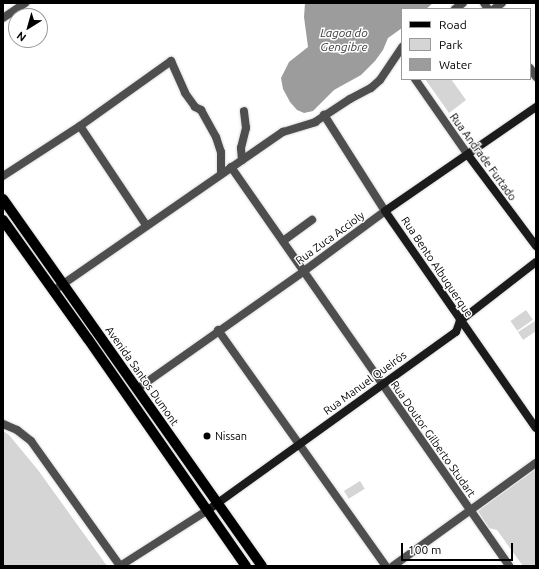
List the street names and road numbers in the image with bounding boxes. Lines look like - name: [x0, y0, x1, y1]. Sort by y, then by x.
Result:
- street label: Rua Andrade Furtado: [447, 111, 519, 203]
- street label: Rua Zuca Accioly: [293, 209, 367, 267]
- street label: Rua Bento Albuquerque: [398, 214, 476, 320]
- street label: Avenida Santos Dumont: [103, 324, 181, 428]
- street label: Rua Manuel Queirós: [321, 348, 409, 418]
- street label: Rua Doutor Gilberto Studart: [388, 378, 478, 500]

